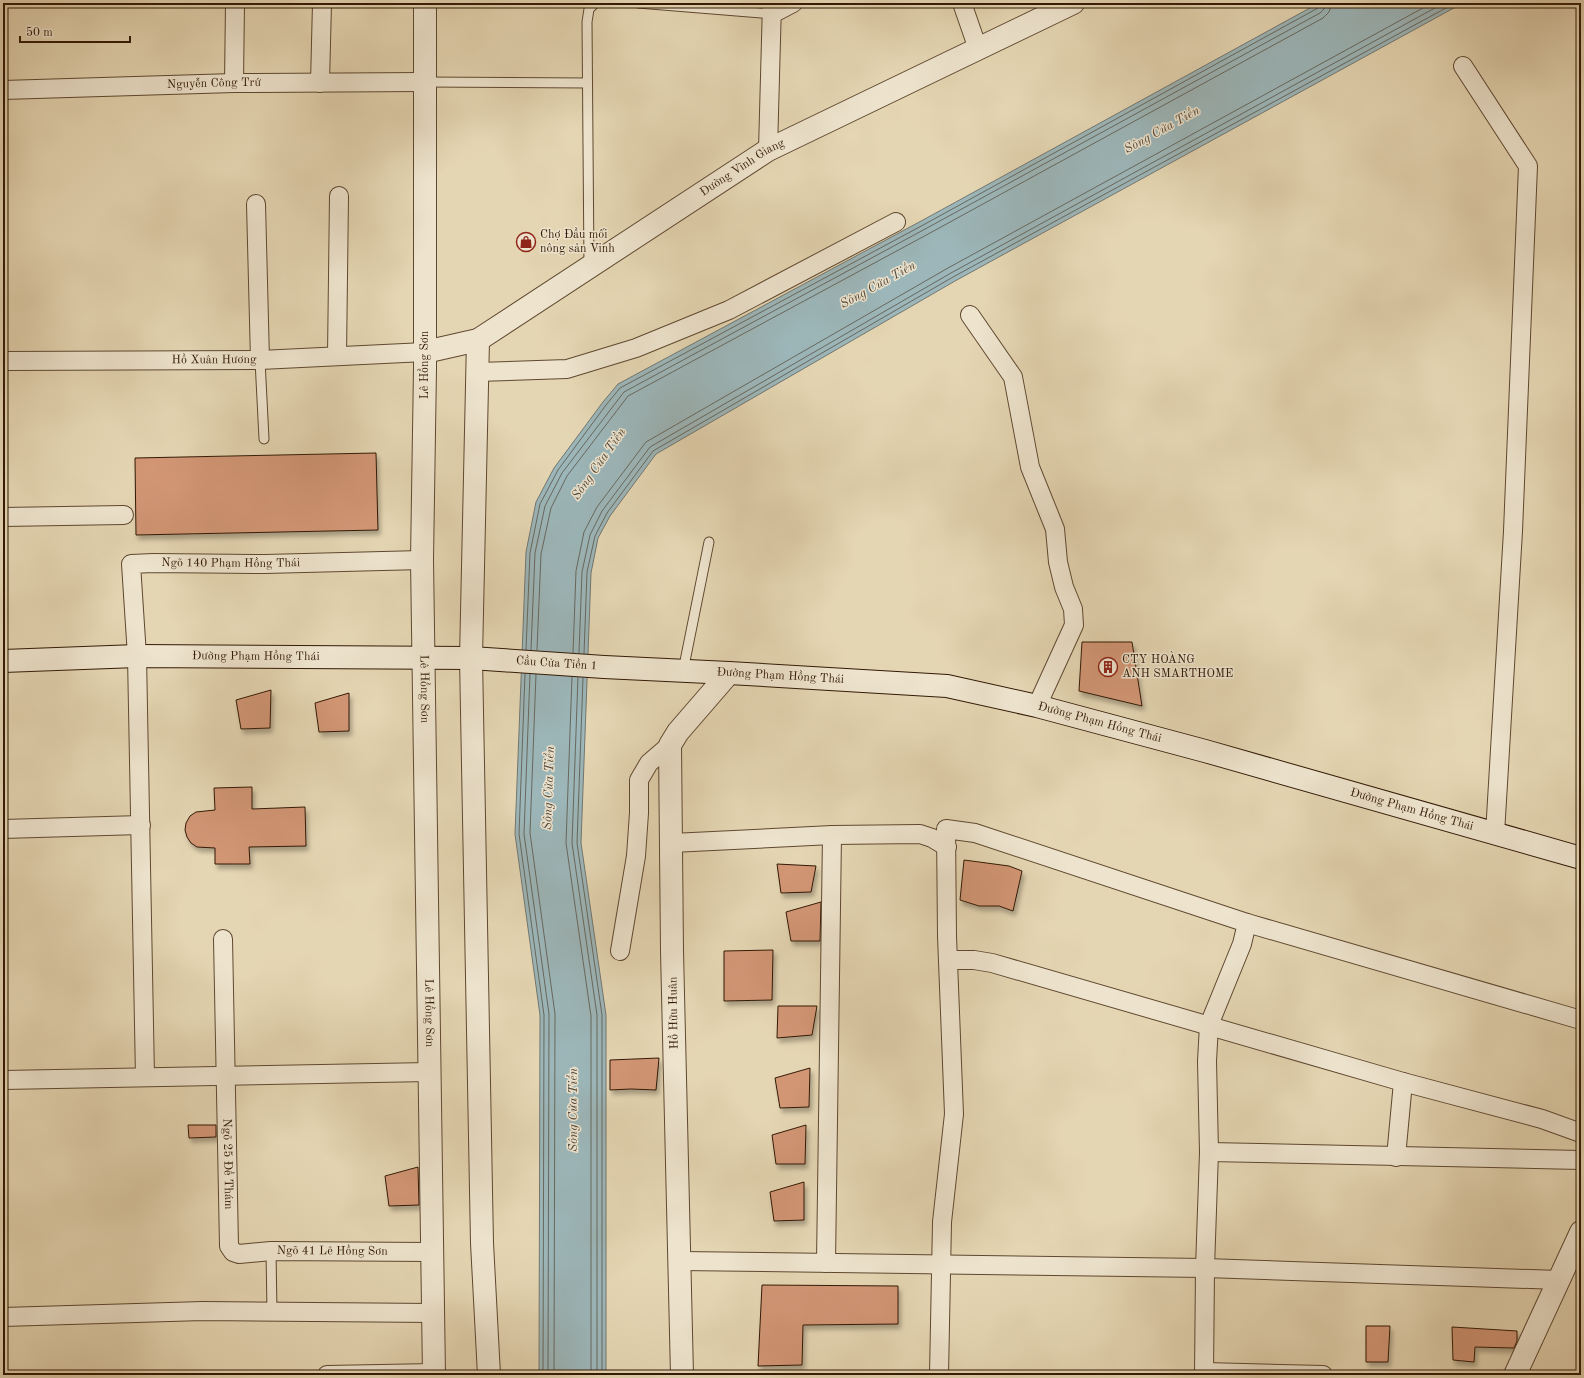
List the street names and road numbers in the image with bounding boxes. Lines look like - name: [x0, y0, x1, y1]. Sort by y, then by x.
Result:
- street label: Nguyễn Công Trứ: [167, 77, 261, 91]
- street label: Đường Vĩnh Giang: [698, 137, 787, 199]
- street label: Lê Hồng Sơn: [417, 330, 431, 399]
- street label: Hồ Xuân Hương: [172, 352, 257, 366]
- street label: Ngõ 140 Phạm Hồng Thái: [161, 556, 300, 570]
- street label: Đường Phạm Hồng Thái: [192, 649, 320, 663]
- street label: Cầu Cửa Tiền 1: [516, 654, 598, 673]
- street label: Lê Hồng Sơn: [417, 655, 432, 724]
- street label: Đường Phạm Hồng Thái: [716, 666, 844, 686]
- street label: Đường Phạm Hồng Thái: [1037, 700, 1163, 745]
- street label: Đường Phạm Hồng Thái: [1349, 787, 1475, 833]
- street label: Hồ Hữu Huân: [665, 976, 681, 1049]
- street label: Lê Hồng Sơn: [422, 979, 437, 1048]
- street label: Ngõ 25 Đề Thám: [221, 1118, 236, 1210]
- street label: Ngõ 41 Lê Hồng Sơn: [277, 1243, 388, 1258]

